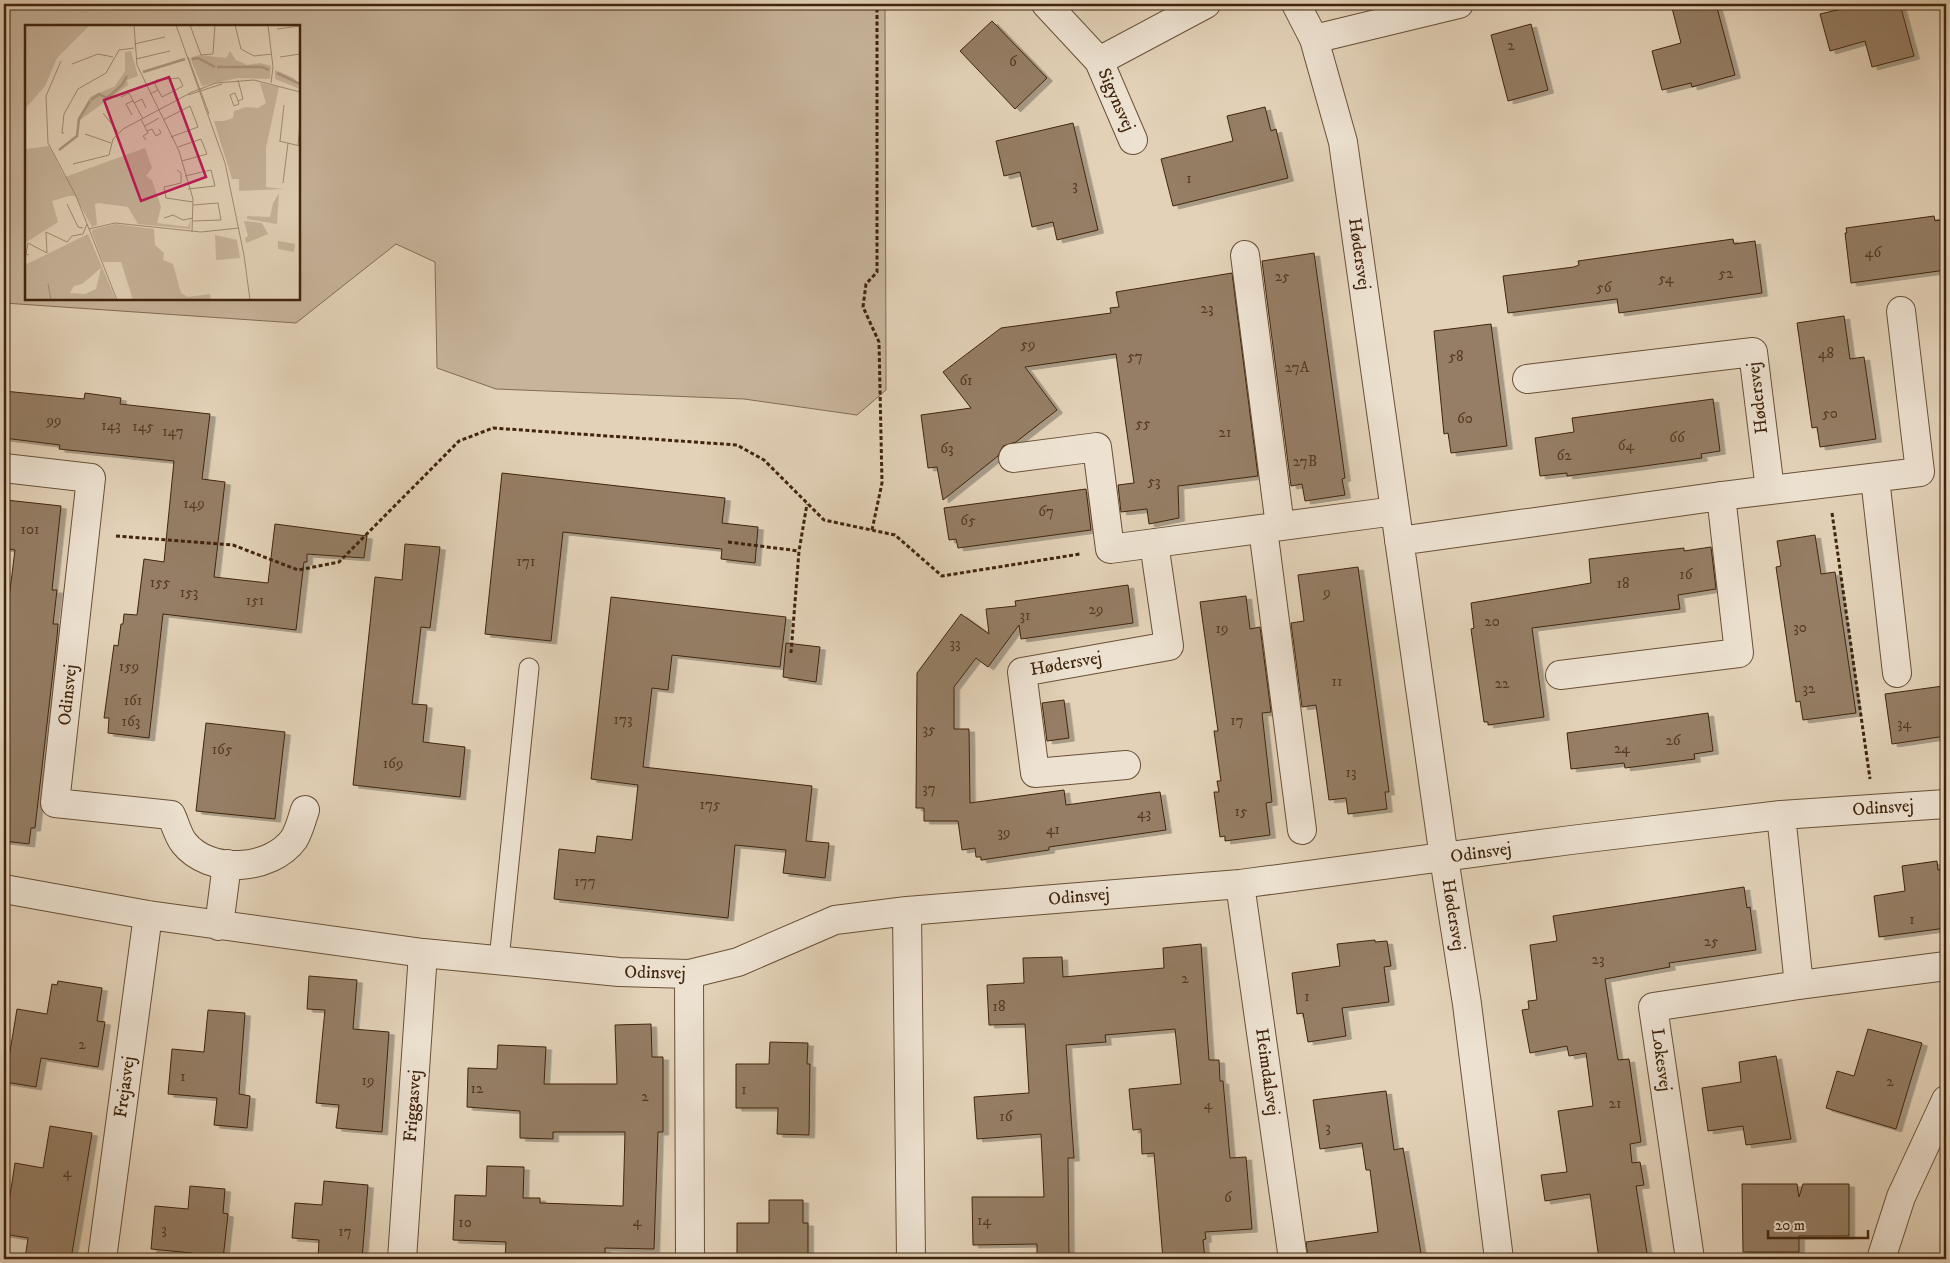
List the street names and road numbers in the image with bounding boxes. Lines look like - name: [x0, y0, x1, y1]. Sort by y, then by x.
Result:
- street label: Sigynsvej: [1092, 65, 1140, 135]
- street label: Hødersvej: [1343, 217, 1375, 291]
- street label: Hødersvej: [1743, 361, 1773, 435]
- street label: Hødersvej: [1028, 647, 1104, 681]
- street label: Odinsvej: [54, 663, 82, 727]
- street label: Odinsvej: [1852, 795, 1914, 821]
- street label: Odinsvej: [1449, 838, 1513, 868]
- street label: Hødersvej: [1436, 878, 1470, 952]
- street label: Odinsvej: [1047, 883, 1111, 911]
- street label: Odinsvej: [624, 961, 686, 985]
- street label: Heimdalsvej: [1250, 1027, 1284, 1117]
- street label: Lokesvej: [1646, 1027, 1676, 1093]
- street label: Frejasvej: [110, 1055, 140, 1119]
- street label: Friggasvej: [400, 1069, 426, 1143]

